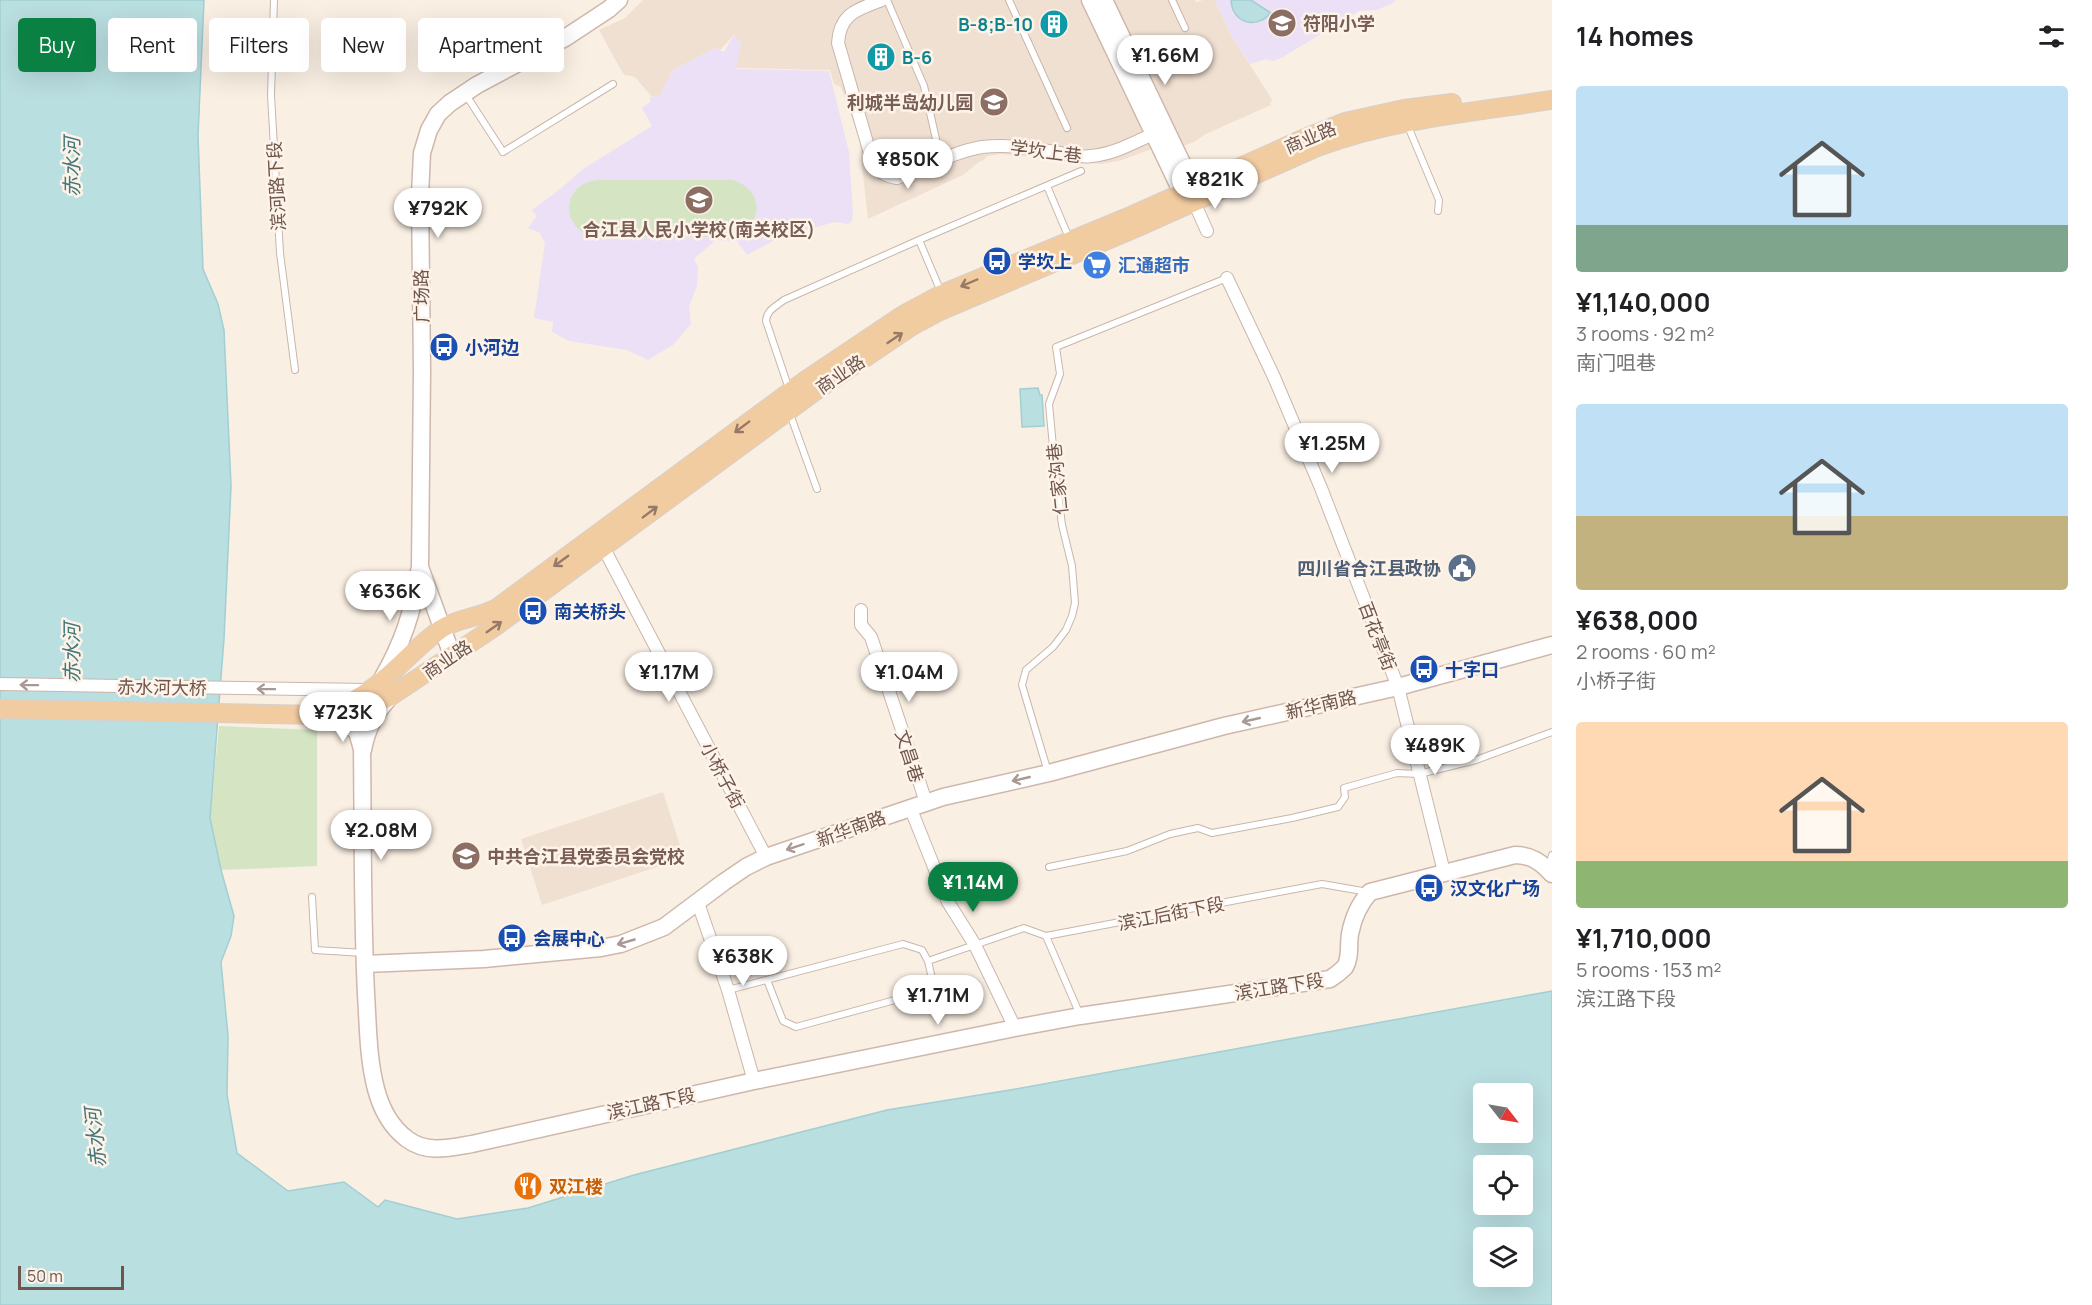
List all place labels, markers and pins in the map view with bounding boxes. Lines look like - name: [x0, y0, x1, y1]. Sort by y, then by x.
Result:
- school or university icon: 符阳小学: [1266, 7, 1298, 39]
- building icon: B-8;B-10: [1038, 8, 1070, 40]
- place label: 符阳小学: [1303, 11, 1375, 35]
- place label: B-8;B-10: [958, 12, 1033, 36]
- pin: ¥1.66M: [1116, 35, 1214, 86]
- building icon: B-6: [865, 41, 897, 73]
- place label: B-6: [902, 45, 932, 69]
- school or university icon: 利城半岛幼儿园: [978, 86, 1010, 118]
- place label: 利城半岛幼儿园: [847, 90, 973, 114]
- pin: ¥850K: [866, 139, 950, 190]
- pin: ¥821K: [1173, 159, 1257, 210]
- school or university icon: 合江县人民小学校(南关校区): [683, 184, 715, 216]
- pin: ¥792K: [396, 188, 480, 239]
- place label: 合江县人民小学校(南关校区): [583, 217, 815, 241]
- bus stop icon: 学坎上: [981, 245, 1013, 277]
- place label: 学坎上: [1018, 249, 1072, 273]
- supermarket icon: 汇通超市: [1081, 249, 1113, 281]
- place label: 汇通超市: [1118, 253, 1190, 277]
- bus stop icon: 小河边: [428, 331, 460, 363]
- place label: 小河边: [465, 335, 520, 359]
- pin: ¥1.25M: [1283, 423, 1381, 474]
- public building icon: 四川省合江县政协: [1446, 552, 1478, 584]
- place label: 四川省合江县政协: [1297, 556, 1441, 580]
- pin: ¥636K: [348, 571, 432, 622]
- bus stop icon: 南关桥头: [517, 595, 549, 627]
- place label: 南关桥头: [554, 599, 626, 623]
- pin: ¥1.17M: [620, 652, 718, 703]
- pin: ¥1.04M: [860, 652, 958, 703]
- bus stop icon: 十字口: [1408, 653, 1440, 685]
- place label: 十字口: [1445, 657, 1499, 681]
- pin: ¥723K: [301, 692, 385, 743]
- pin: ¥489K: [1393, 725, 1477, 776]
- pin: ¥2.08M: [332, 810, 430, 861]
- school or university icon: 中共合江县党委员会党校: [450, 840, 482, 872]
- place label: 中共合江县党委员会党校: [487, 844, 685, 868]
- pin: ¥1.14M: [924, 862, 1022, 913]
- bus stop icon: 汉文化广场: [1413, 872, 1445, 904]
- place label: 汉文化广场: [1450, 876, 1540, 900]
- bus stop icon: 会展中心: [496, 922, 528, 954]
- place label: 会展中心: [533, 926, 605, 950]
- pin: ¥638K: [701, 936, 785, 987]
- pin: ¥1.71M: [889, 975, 987, 1026]
- restaurant icon: 双江楼: [512, 1170, 544, 1202]
- place label: 双江楼: [549, 1174, 603, 1198]

